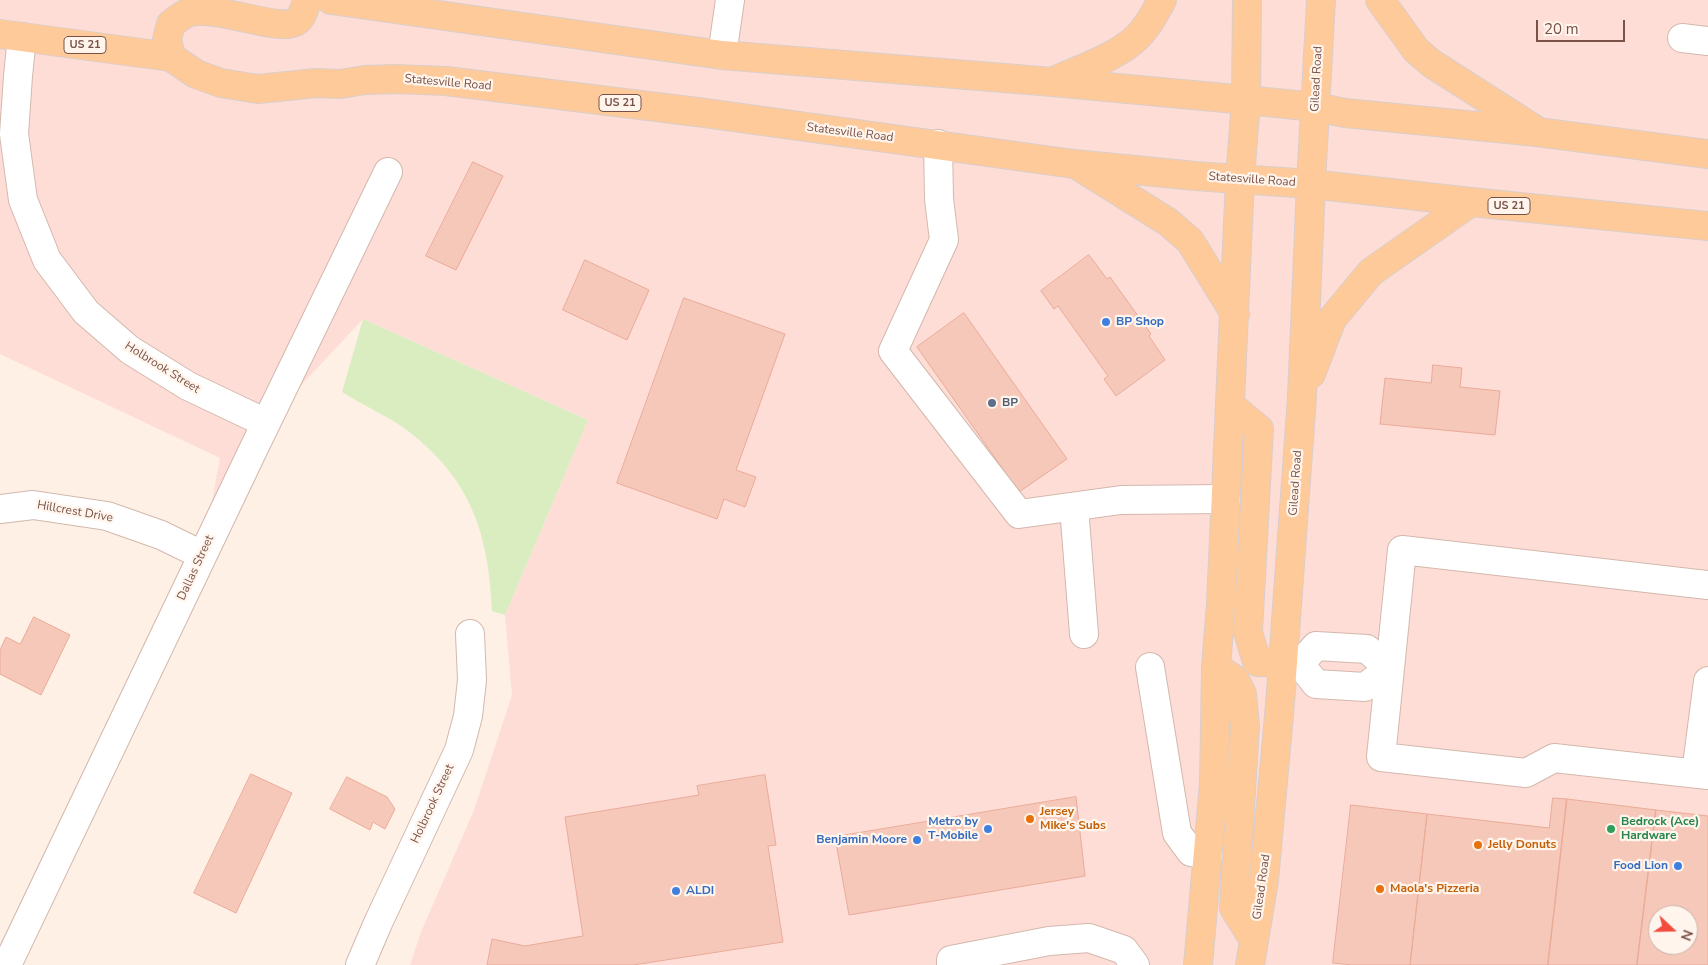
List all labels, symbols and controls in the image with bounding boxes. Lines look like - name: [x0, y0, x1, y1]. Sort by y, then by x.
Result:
- scale bar: [1538, 10, 1627, 42]
- text: 20 m: [1544, 19, 1579, 39]
- road number: US 21: [64, 36, 106, 54]
- street label: Gilead Road: [1308, 46, 1326, 112]
- street label: Statesville Road: [404, 72, 492, 94]
- road number: US 21: [599, 95, 641, 112]
- street label: Statesville Road: [806, 121, 894, 145]
- street label: Statesville Road: [1208, 170, 1296, 190]
- road number: US 21: [1488, 198, 1530, 215]
- place label: BP Shop: [1116, 315, 1164, 329]
- marker: BP Shop: [1100, 316, 1112, 328]
- street label: Holbrook Street: [122, 339, 202, 397]
- place label: BP: [1002, 396, 1018, 410]
- marker: BP: [986, 397, 998, 409]
- street label: Gilead Road: [1287, 450, 1305, 516]
- street label: Hillcrest Drive: [36, 498, 114, 526]
- street label: Dallas Street: [175, 533, 217, 603]
- street label: Holbrook Street: [408, 762, 458, 846]
- place label: Jersey Mike's Subs: [1040, 805, 1106, 833]
- marker: Jersey Mike's Subs: [1024, 813, 1036, 825]
- place label: Metro by T-Mobile: [928, 815, 978, 843]
- place label: Bedrock (Ace) Hardware: [1621, 815, 1699, 843]
- marker: Metro by T-Mobile: [982, 823, 994, 835]
- marker: Bedrock (Ace) Hardware: [1605, 823, 1617, 835]
- place label: Benjamin Moore: [816, 833, 907, 847]
- marker: Benjamin Moore: [911, 834, 923, 846]
- place label: Jelly Donuts: [1488, 838, 1556, 852]
- marker: Jelly Donuts: [1472, 839, 1484, 851]
- street label: Gilead Road: [1250, 853, 1274, 921]
- place label: Food Lion: [1613, 859, 1668, 873]
- marker: Food Lion: [1672, 860, 1684, 872]
- place label: Maola's Pizzeria: [1390, 882, 1479, 896]
- marker: Maola's Pizzeria: [1374, 883, 1386, 895]
- place label: ALDI: [686, 884, 714, 898]
- marker: ALDI: [670, 885, 682, 897]
- north arrow: [1648, 905, 1698, 955]
- text: N: [1676, 927, 1697, 943]

